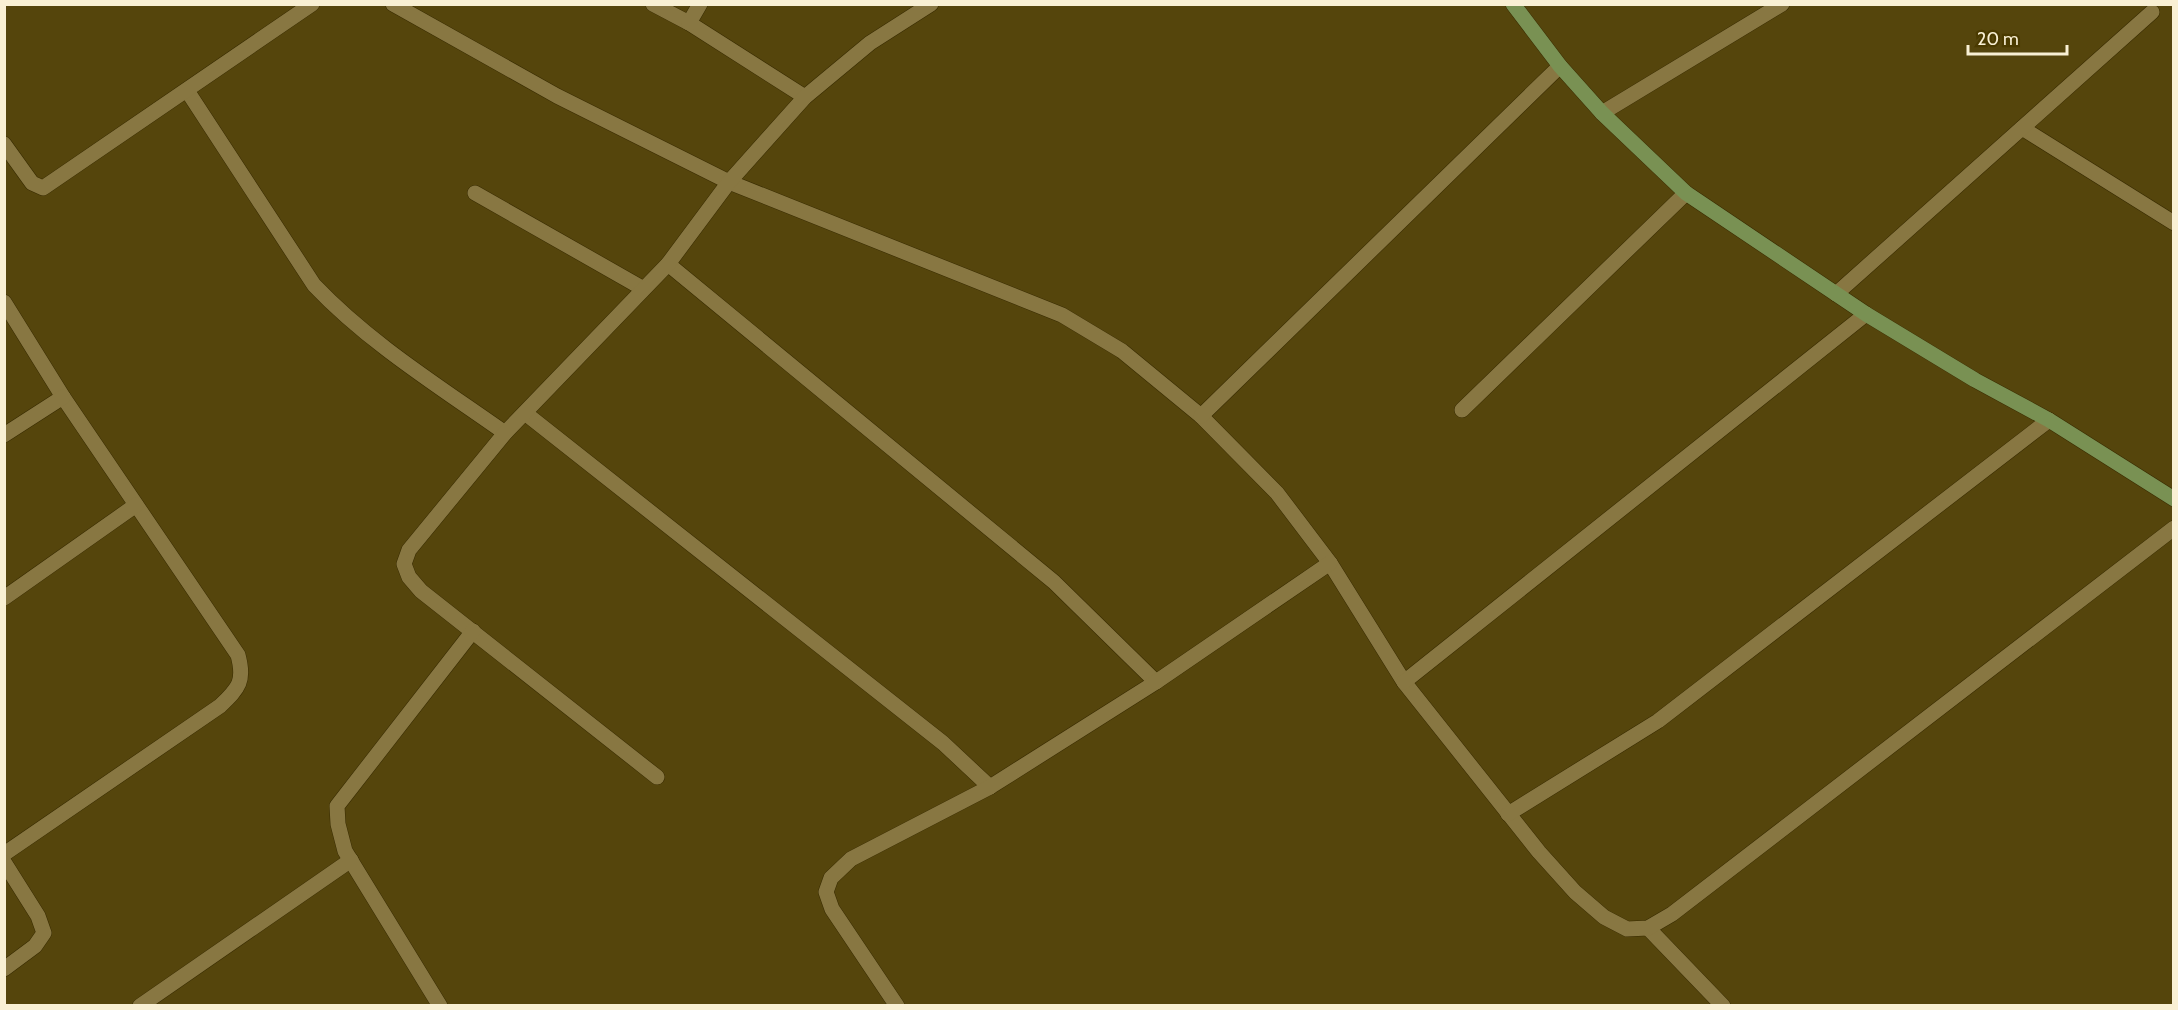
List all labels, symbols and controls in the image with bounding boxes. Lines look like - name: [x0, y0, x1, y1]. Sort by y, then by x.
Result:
- scale bar: [1968, 18, 2067, 56]
- text: 20 m: [1977, 28, 2019, 50]

